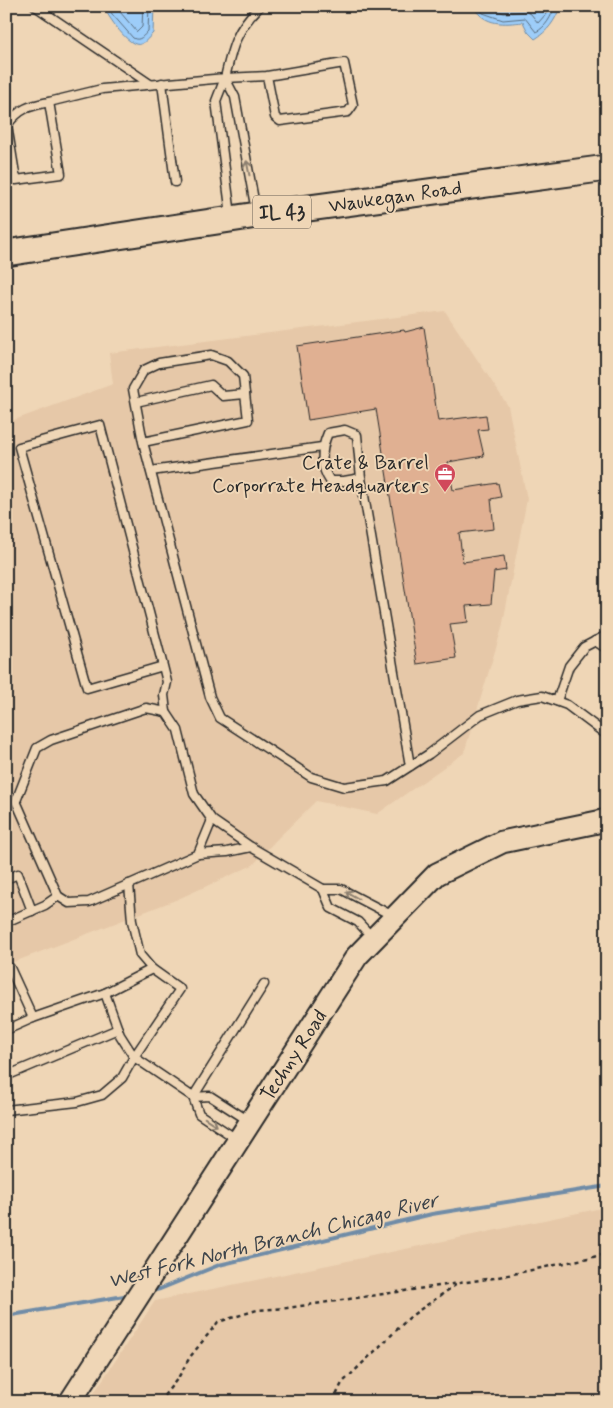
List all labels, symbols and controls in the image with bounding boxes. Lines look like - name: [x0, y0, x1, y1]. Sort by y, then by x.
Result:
- one-way arrow: [243, 160, 253, 176]
- street label: Waukegan Road: [327, 175, 464, 221]
- road number: IL 43: [253, 196, 311, 228]
- place label: Crate & Barrel Corporrate Headquarters: [212, 450, 429, 500]
- office icon: Crate & Barrel Corporrate Headquarters: [433, 462, 457, 493]
- one-way arrow: [344, 890, 359, 900]
- street label: Techny Road: [255, 1005, 334, 1107]
- one-way arrow: [204, 1117, 218, 1127]
- water label: West Fork North Branch Chicago River: [105, 1186, 443, 1296]

